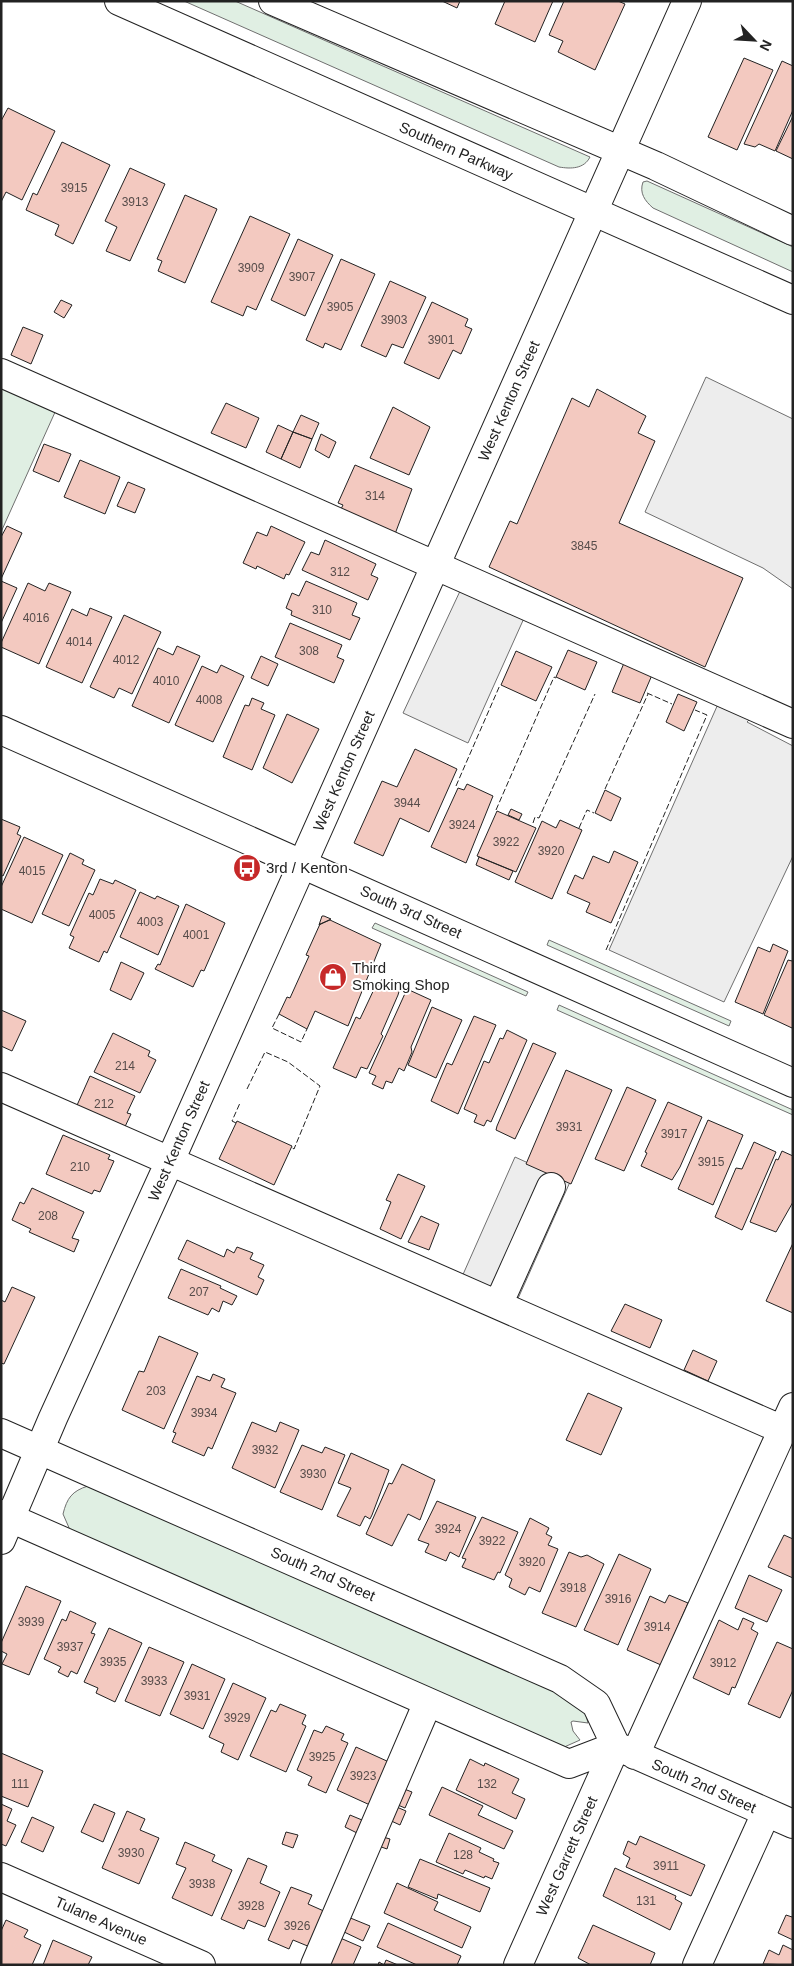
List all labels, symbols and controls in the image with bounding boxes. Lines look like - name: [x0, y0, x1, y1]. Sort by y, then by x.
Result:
- north arrow: [729, 15, 779, 65]
- text: N: [756, 38, 775, 53]
- street label: Southern Parkway: [397, 118, 516, 183]
- house number: 3915: [61, 181, 88, 195]
- house number: 3913: [122, 195, 149, 209]
- house number: 3909: [238, 261, 265, 275]
- house number: 3907: [289, 270, 316, 284]
- house number: 3905: [327, 300, 354, 314]
- house number: 3903: [381, 313, 408, 327]
- house number: 3901: [428, 333, 455, 347]
- street label: West Kenton Street: [474, 337, 543, 464]
- house number: 314: [365, 489, 385, 503]
- house number: 3845: [571, 539, 598, 553]
- house number: 312: [330, 565, 350, 579]
- house number: 310: [312, 603, 332, 617]
- house number: 4016: [23, 611, 50, 625]
- house number: 4014: [66, 635, 93, 649]
- house number: 308: [299, 644, 319, 658]
- house number: 4012: [113, 653, 140, 667]
- house number: 4010: [153, 674, 180, 688]
- house number: 4008: [196, 693, 223, 707]
- street label: West Kenton Street: [309, 707, 378, 834]
- house number: 3944: [394, 796, 421, 810]
- house number: 3924: [449, 818, 476, 832]
- house number: 3922: [493, 835, 520, 849]
- house number: 3920: [538, 844, 565, 858]
- bus stop icon: 3rd / Kenton: [232, 853, 262, 883]
- place label: 3rd / Kenton: [266, 859, 348, 876]
- house number: 4015: [19, 864, 46, 878]
- street label: South 3rd Street: [358, 882, 465, 942]
- house number: 4005: [89, 908, 116, 922]
- house number: 4003: [137, 915, 164, 929]
- house number: 4001: [183, 928, 210, 942]
- place label: Third Smoking Shop: [352, 959, 450, 993]
- shop icon: Third Smoking Shop: [318, 962, 348, 992]
- house number: 214: [115, 1059, 135, 1073]
- street label: West Kenton Street: [144, 1077, 213, 1204]
- house number: 212: [94, 1097, 114, 1111]
- house number: 3931: [556, 1120, 583, 1134]
- house number: 3917: [661, 1127, 688, 1141]
- house number: 3915: [698, 1155, 725, 1169]
- house number: 210: [70, 1160, 90, 1174]
- house number: 208: [38, 1209, 58, 1223]
- house number: 207: [189, 1285, 209, 1299]
- house number: 203: [146, 1384, 166, 1398]
- house number: 3934: [191, 1406, 218, 1420]
- house number: 3932: [252, 1443, 279, 1457]
- house number: 3930: [300, 1467, 327, 1481]
- house number: 3924: [435, 1522, 462, 1536]
- house number: 3922: [479, 1534, 506, 1548]
- street label: South 2nd Street: [268, 1543, 379, 1605]
- house number: 3920: [519, 1555, 546, 1569]
- house number: 3918: [560, 1581, 587, 1595]
- house number: 3916: [605, 1592, 632, 1606]
- house number: 3939: [18, 1615, 45, 1629]
- house number: 3914: [644, 1620, 671, 1634]
- house number: 3937: [57, 1640, 84, 1654]
- house number: 3935: [100, 1655, 127, 1669]
- house number: 3912: [710, 1656, 737, 1670]
- house number: 3933: [141, 1674, 168, 1688]
- house number: 3931: [184, 1689, 211, 1703]
- house number: 3929: [224, 1711, 251, 1725]
- house number: 3925: [309, 1750, 336, 1764]
- street label: South 2nd Street: [649, 1755, 760, 1817]
- house number: 3923: [350, 1769, 377, 1783]
- house number: 111: [11, 1777, 29, 1791]
- house number: 132: [477, 1777, 497, 1791]
- street label: West Garrett Street: [533, 1793, 601, 1918]
- house number: 3930: [118, 1846, 145, 1860]
- house number: 128: [453, 1848, 473, 1862]
- house number: 3911: [653, 1859, 679, 1873]
- house number: 3938: [189, 1877, 216, 1891]
- street label: Tulane Avenue: [52, 1893, 150, 1948]
- house number: 131: [636, 1894, 656, 1908]
- house number: 3928: [238, 1899, 265, 1913]
- house number: 3926: [284, 1919, 311, 1933]

